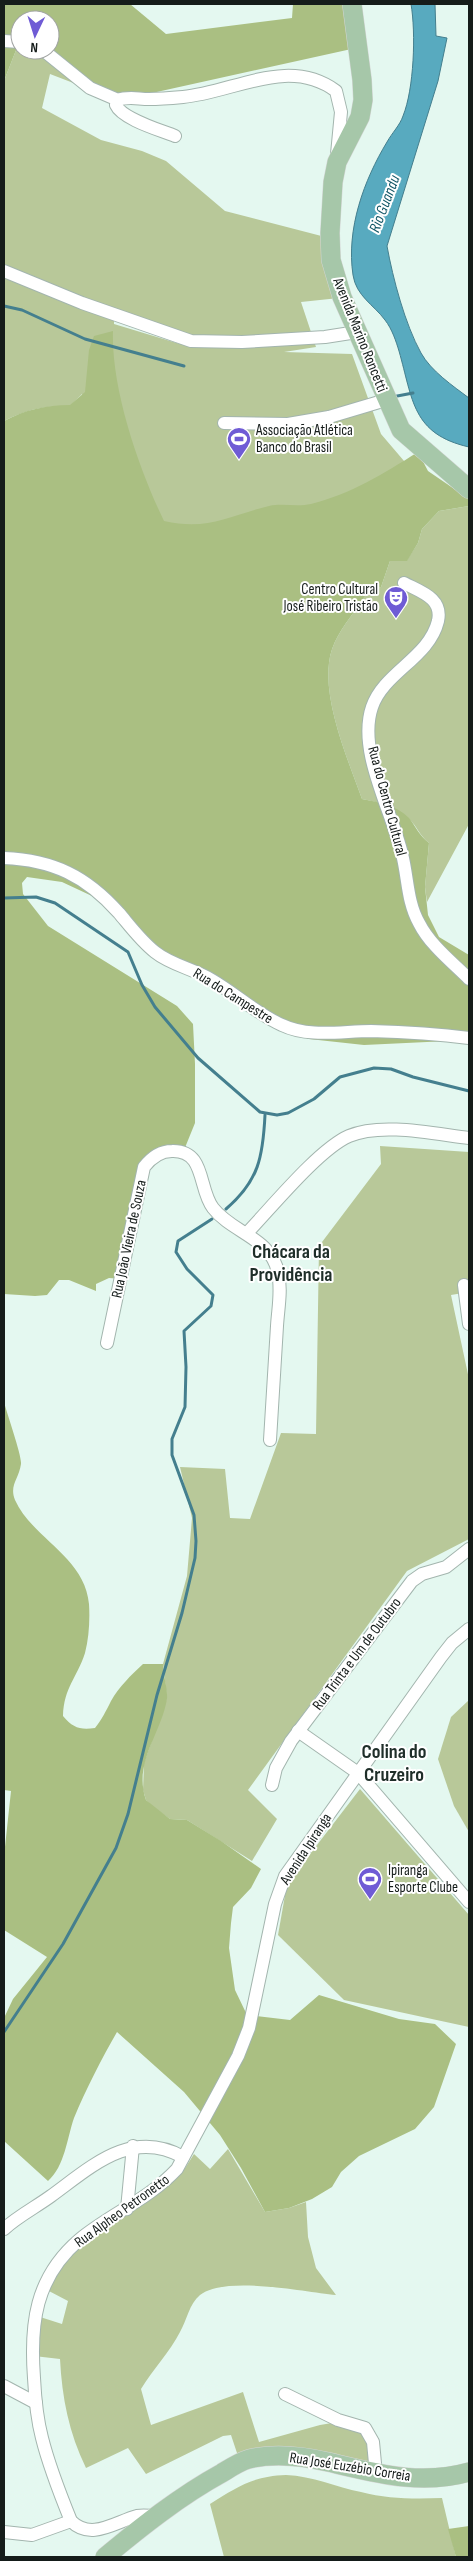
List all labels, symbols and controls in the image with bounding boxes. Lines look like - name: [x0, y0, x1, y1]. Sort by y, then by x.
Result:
- north arrow: [10, 10, 60, 60]
- text: N: [30, 39, 38, 56]
- water label: Rio Guandu: [365, 172, 405, 235]
- street label: Avenida Marino Roncetti: [328, 274, 392, 395]
- place label: Associação Atlética Banco do Brasil: [255, 421, 353, 457]
- sports icon: Associação Atlética Banco do Brasil: [226, 426, 252, 460]
- place label: Centro Cultural José Ribeiro Tristão: [282, 580, 378, 616]
- theatre icon: Centro Cultural José Ribeiro Tristão: [383, 585, 409, 619]
- street label: Rua do Centro Cultural: [363, 744, 411, 858]
- street label: Rua do Campestre: [189, 964, 277, 1028]
- street label: Rua João Vieira de Souza: [107, 1178, 151, 1300]
- district label: Chácara da Providência: [250, 1240, 332, 1287]
- street label: Rua Trinta e Um de Outubro: [308, 1594, 406, 1714]
- district label: Colina do Cruzeiro: [362, 1740, 426, 1787]
- street label: Avenida Ipiranga: [275, 1809, 336, 1889]
- place label: Ipiranga Esporte Clube: [388, 1861, 458, 1897]
- sports icon: Ipiranga Esporte Clube: [357, 1866, 383, 1900]
- street label: Rua Alpheo Petronetto: [71, 2170, 173, 2252]
- street label: Rua José Euzébio Correia: [288, 2448, 412, 2486]

